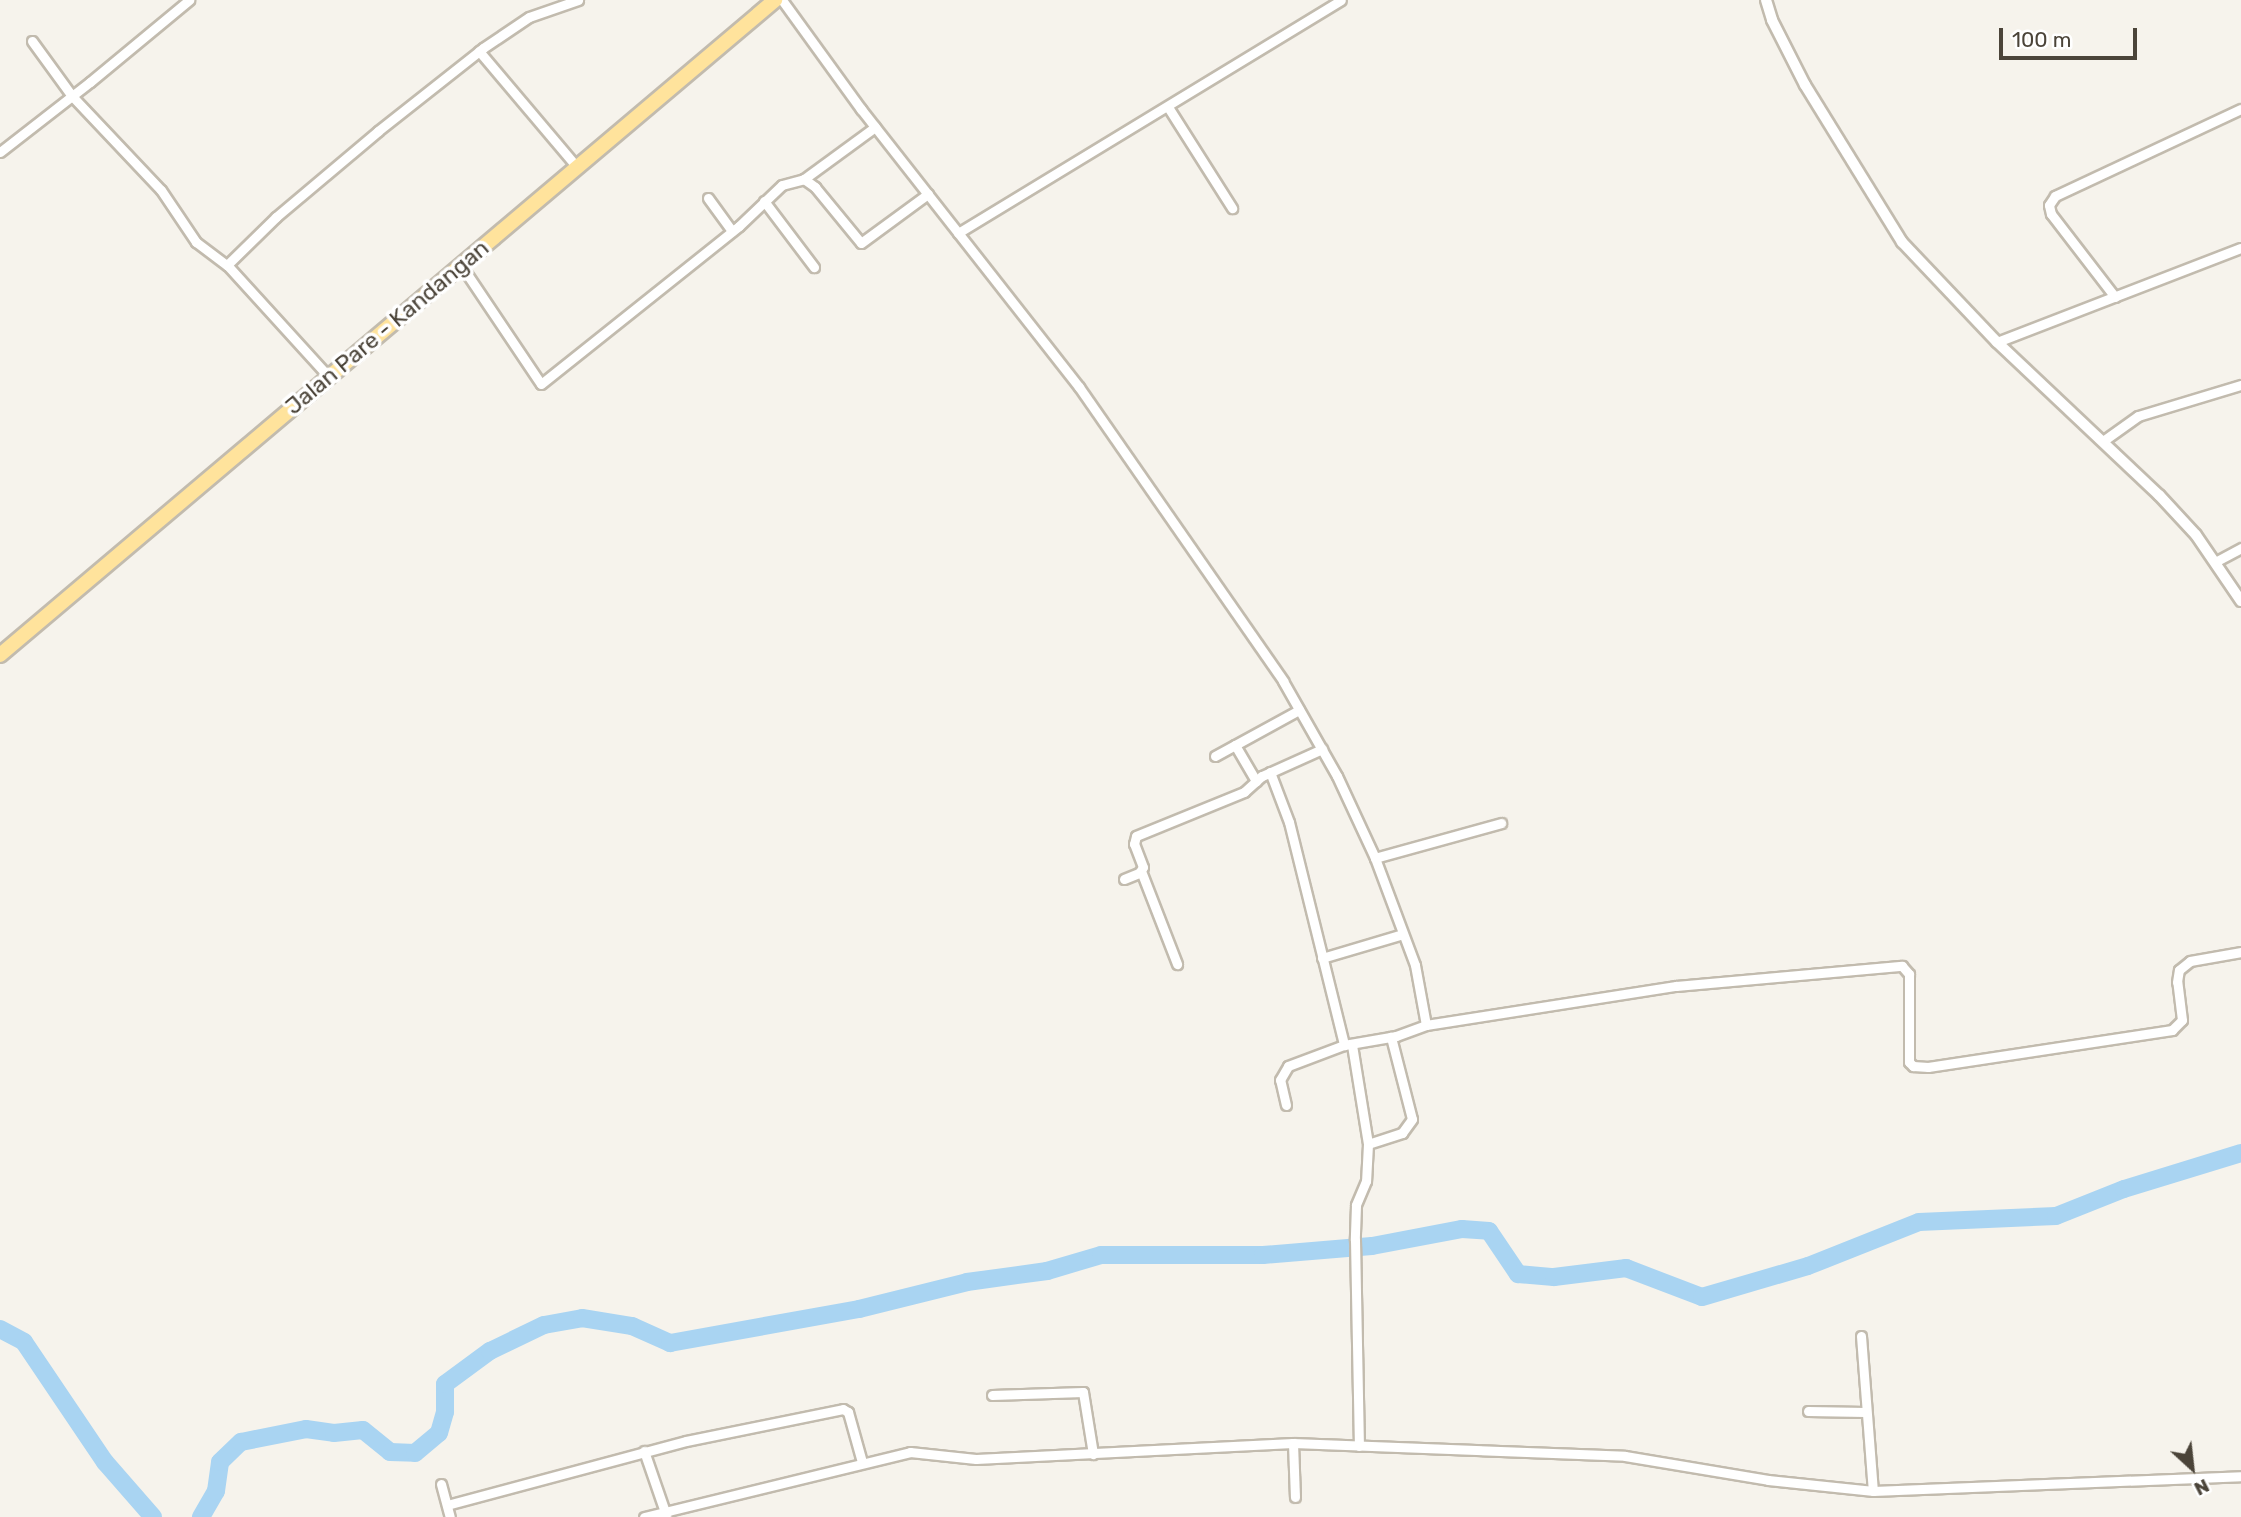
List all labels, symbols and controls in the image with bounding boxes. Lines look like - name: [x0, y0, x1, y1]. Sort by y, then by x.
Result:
- scale bar: [2003, 14, 2141, 58]
- text: 100 m: [2012, 27, 2071, 52]
- street label: Jalan Pare - Kandangan: [280, 234, 494, 420]
- north arrow: [2157, 1433, 2227, 1503]
- text: N: [2190, 1474, 2213, 1501]

